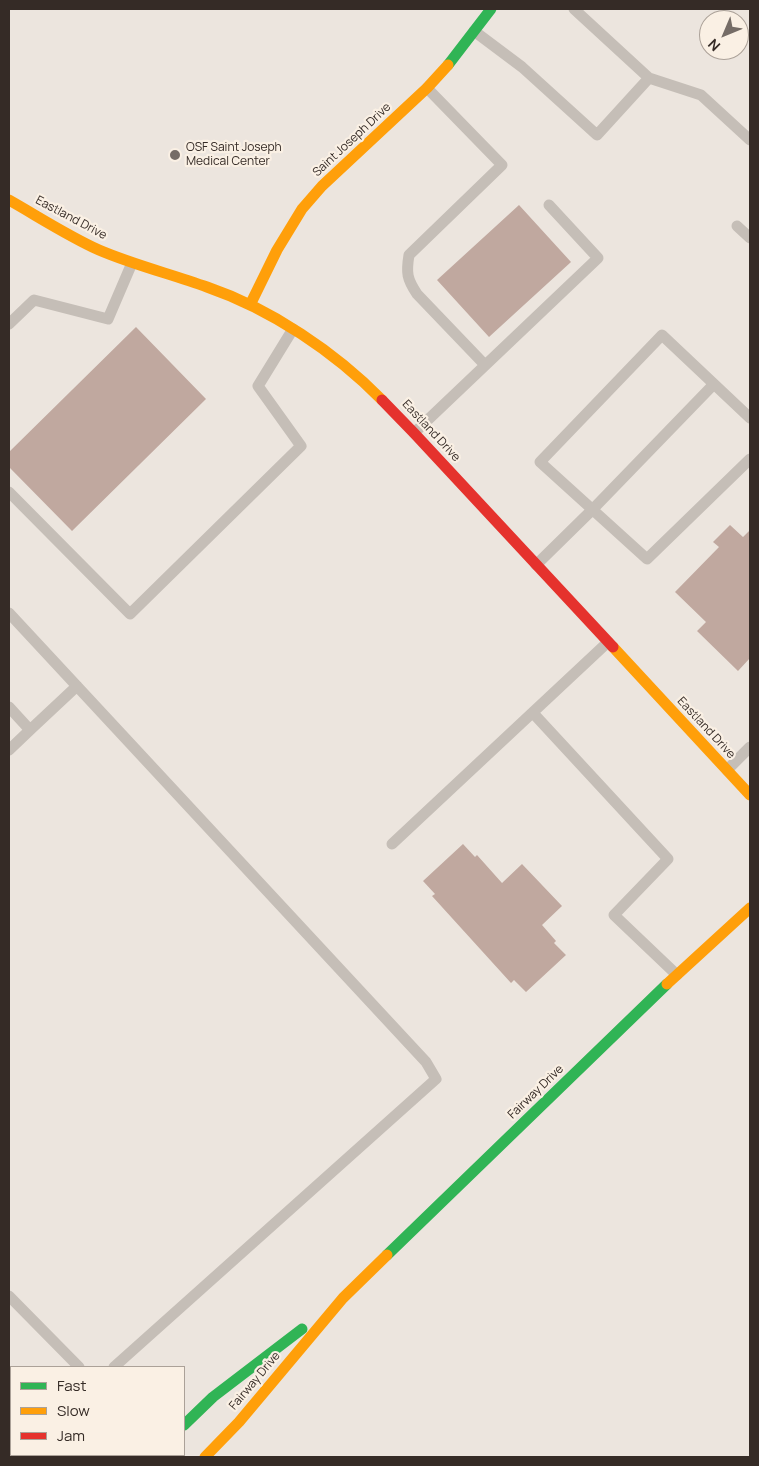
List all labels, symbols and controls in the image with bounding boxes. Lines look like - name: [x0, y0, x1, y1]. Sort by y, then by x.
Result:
- north arrow: [699, 10, 749, 60]
- text: N: [703, 35, 724, 56]
- street label: Saint Joseph Drive: [310, 100, 394, 180]
- place label: OSF Saint Joseph Medical Center: [186, 141, 282, 169]
- marker: OSF Saint Joseph Medical Center: [168, 148, 182, 162]
- street label: Eastland Drive: [33, 193, 109, 243]
- street label: Eastland Drive: [399, 397, 463, 465]
- street label: Eastland Drive: [674, 694, 738, 762]
- street label: Fairway Drive: [505, 1062, 567, 1122]
- street label: Fairway Drive: [226, 1349, 284, 1413]
- legend: [10, 1366, 185, 1456]
- text: Fast: [57, 1375, 86, 1396]
- text: Slow: [57, 1400, 90, 1421]
- text: Jam: [57, 1425, 85, 1446]

